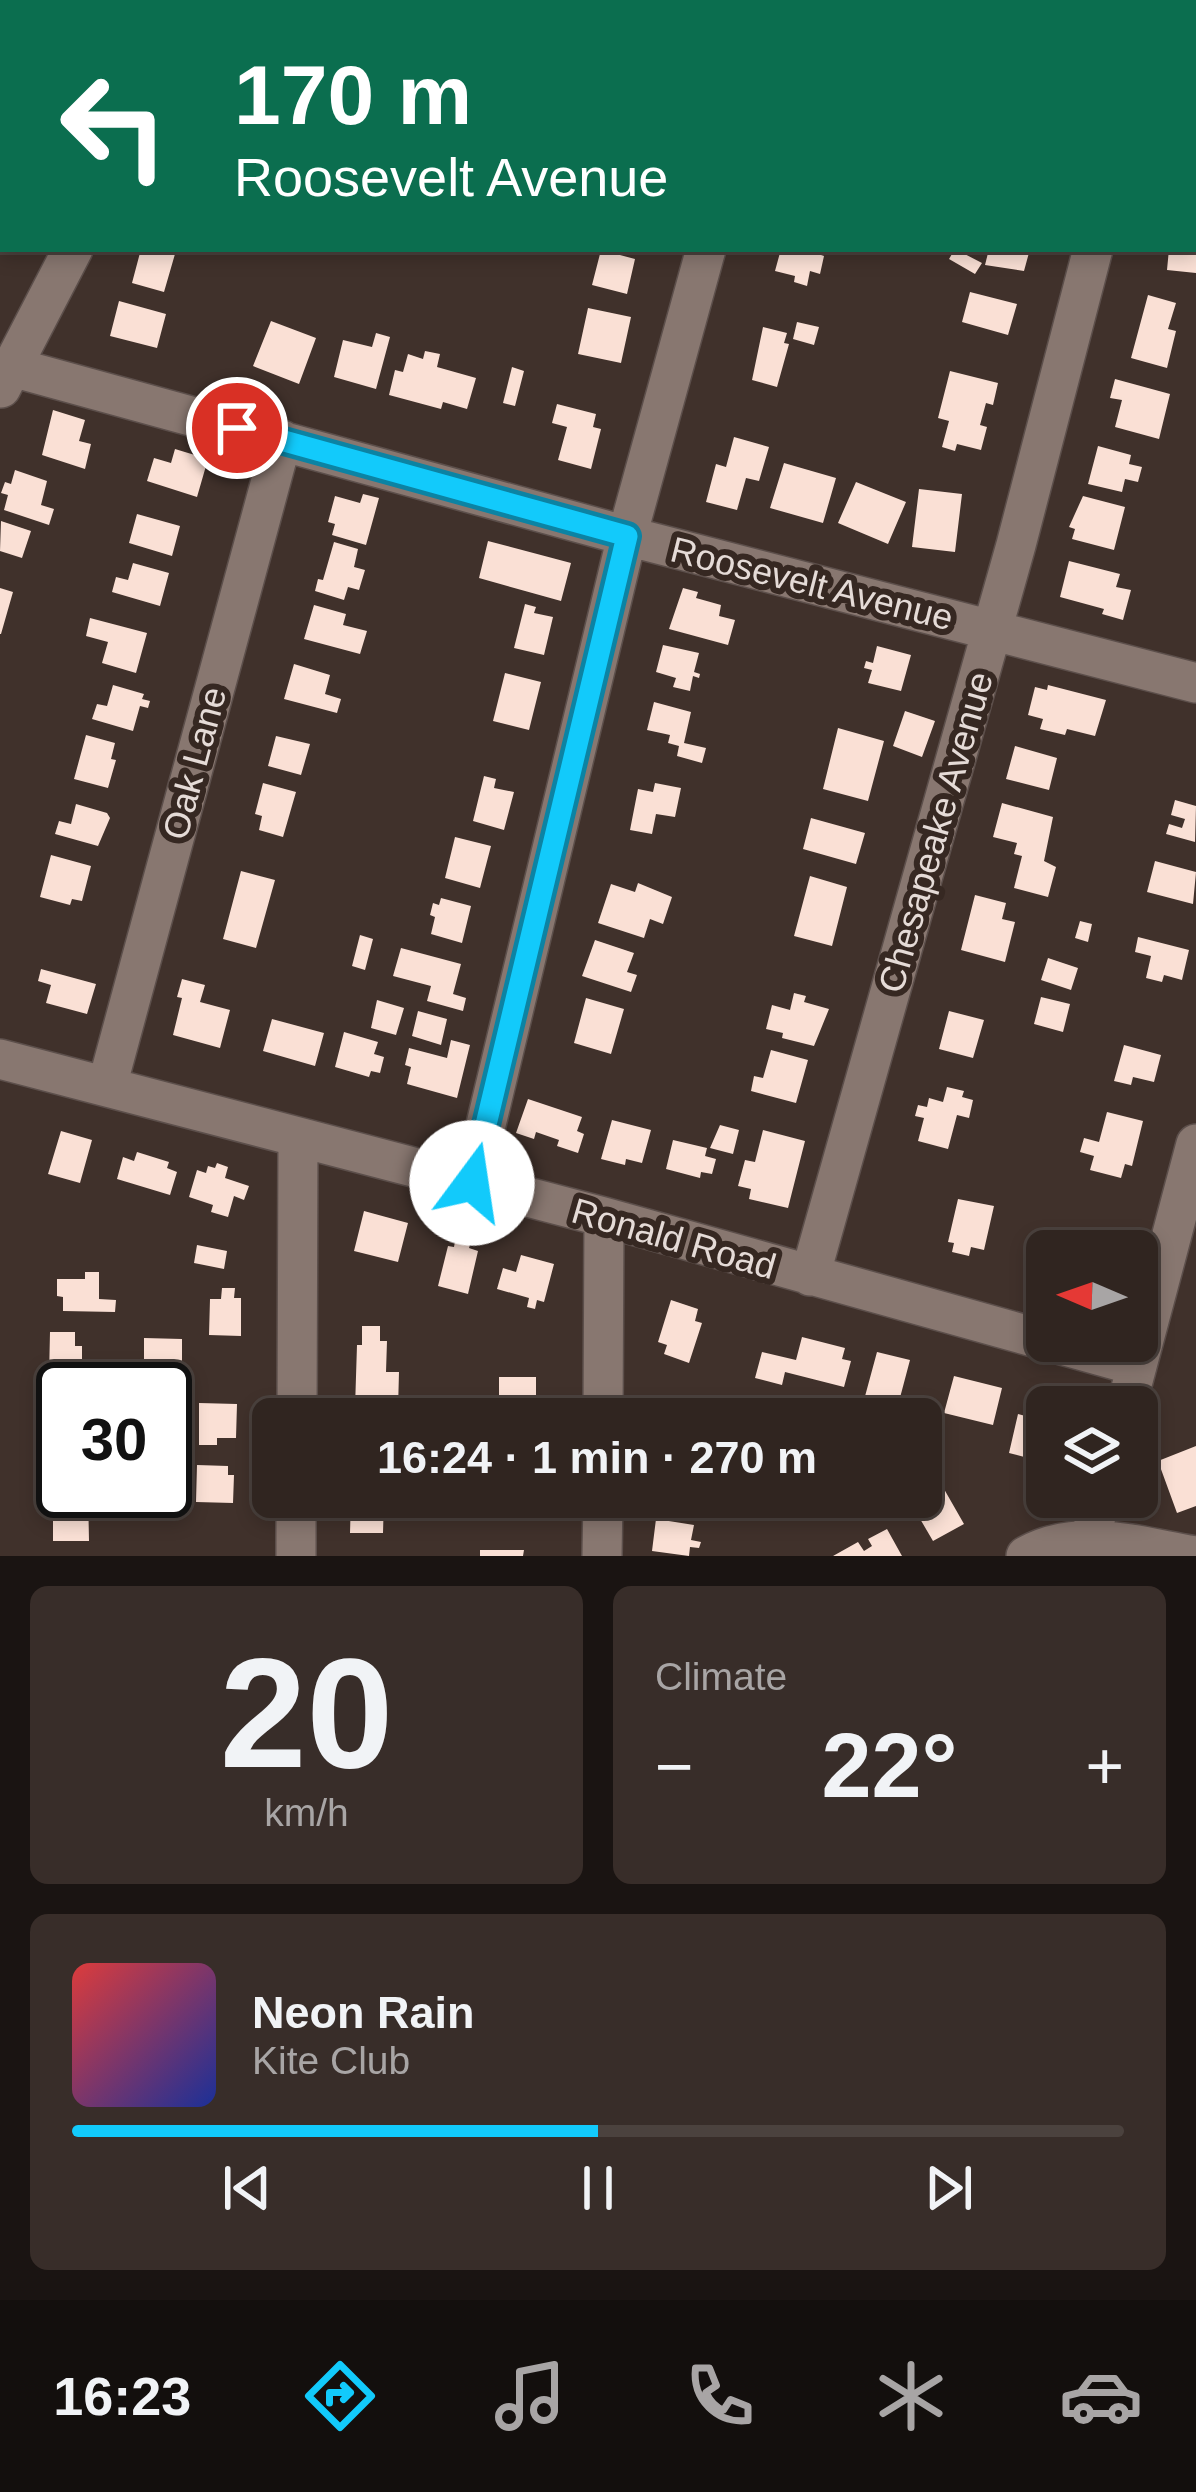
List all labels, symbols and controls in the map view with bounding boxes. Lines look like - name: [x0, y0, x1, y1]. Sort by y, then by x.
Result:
- icon: left: [36, 48, 192, 204]
- text: 170 m: [234, 48, 472, 142]
- text: Roosevelt Avenue: [234, 147, 668, 207]
- pin: [186, 377, 288, 479]
- icon: arrive: [204, 395, 270, 461]
- street label: Roosevelt Avenue: [666, 529, 957, 638]
- street label: Chesapeake Avenue: [870, 667, 1001, 997]
- street label: Oak Lane: [154, 682, 234, 844]
- position arrow: [409, 1120, 535, 1246]
- street label: Ronald Road: [567, 1190, 781, 1287]
- north arrow: [1026, 1230, 1158, 1362]
- map controls: [1026, 1230, 1158, 1518]
- speed limit sign: 30: [36, 1362, 192, 1518]
- button: layers: [1026, 1386, 1158, 1518]
- text: 16:24 · 1 min · 270 m: [377, 1432, 817, 1483]
- text: 20: [220, 1626, 393, 1800]
- text: Climate: [655, 1655, 787, 1698]
- text: 22°: [821, 1716, 958, 1816]
- text: −: [655, 1729, 694, 1803]
- text: +: [1085, 1729, 1124, 1803]
- text: km/h: [264, 1791, 349, 1834]
- text: Neon Rain: [252, 1987, 475, 2038]
- text: Kite Club: [252, 2039, 410, 2082]
- icon: previous: [214, 2155, 280, 2221]
- icon: pause: [565, 2155, 631, 2221]
- icon: next: [916, 2155, 982, 2221]
- icon: directions: [298, 2354, 382, 2438]
- icon: music: [488, 2354, 572, 2438]
- icon: phone: [678, 2354, 762, 2438]
- icon: climate: [869, 2354, 953, 2438]
- icon: car: [1059, 2354, 1143, 2438]
- text: 16:23: [53, 2366, 191, 2426]

